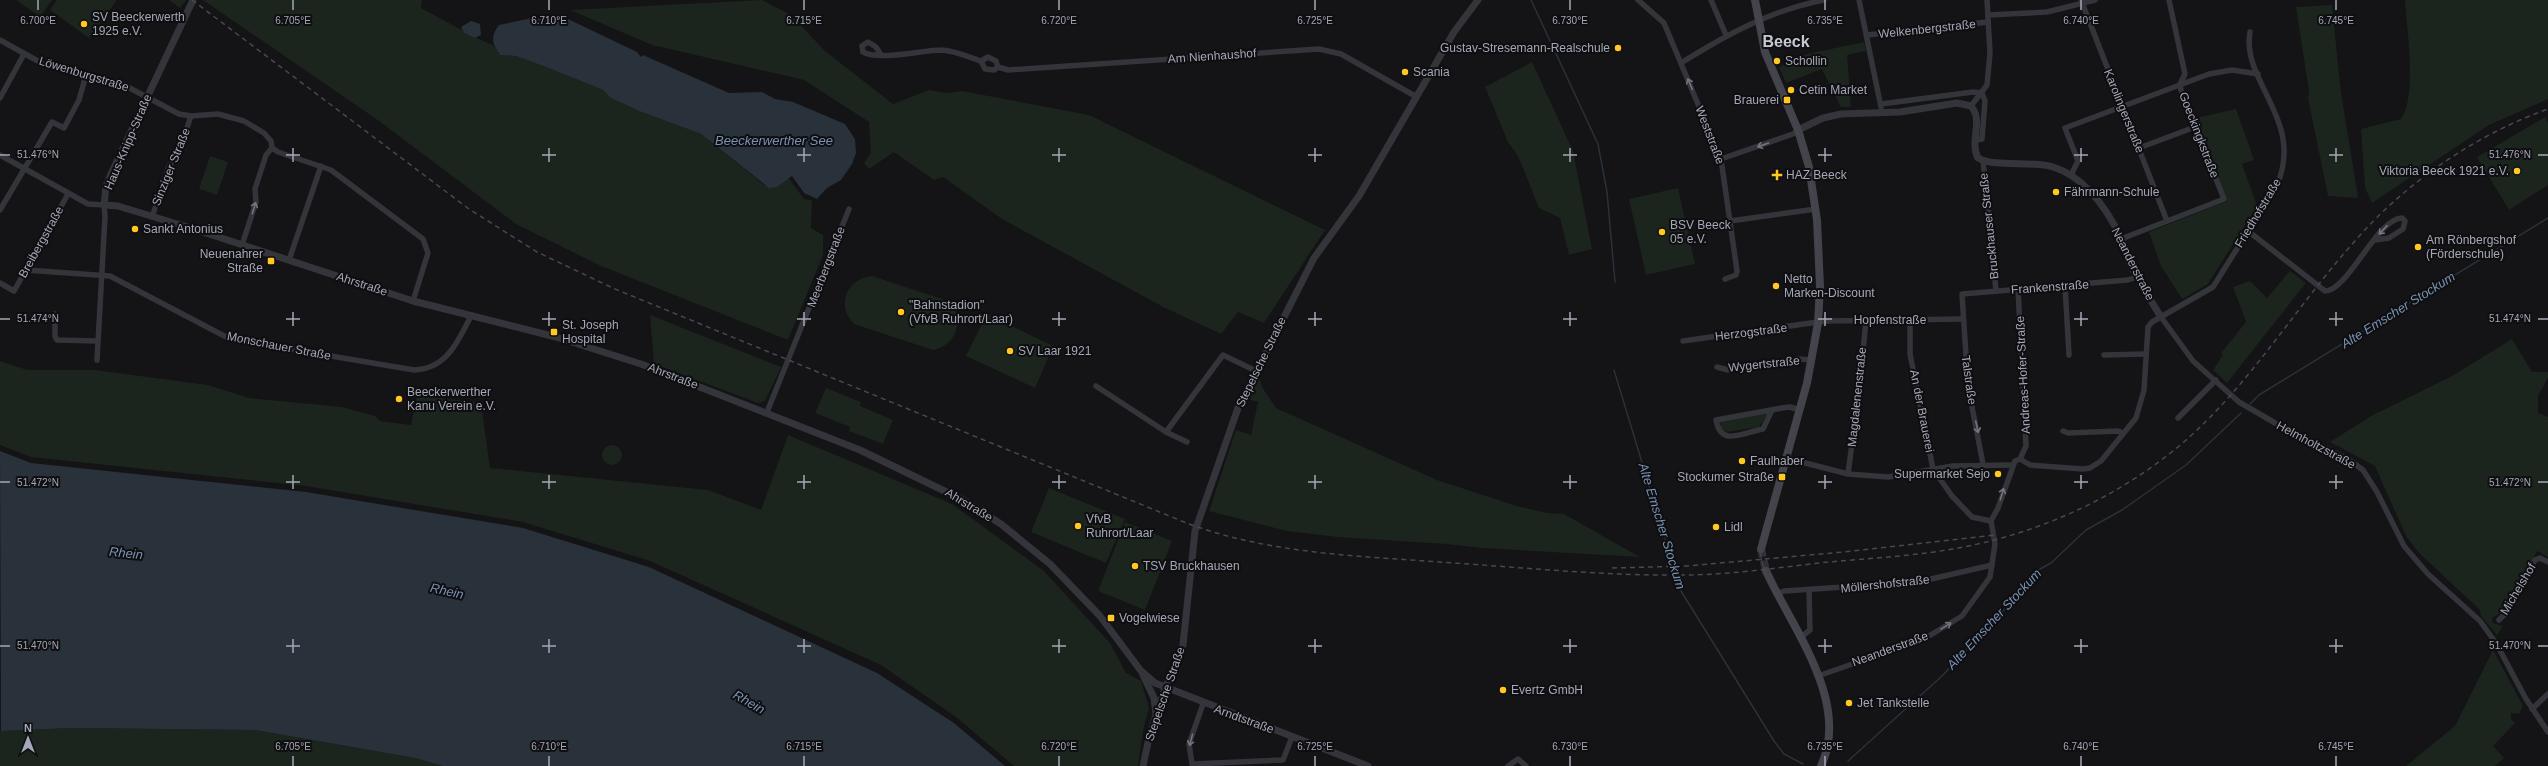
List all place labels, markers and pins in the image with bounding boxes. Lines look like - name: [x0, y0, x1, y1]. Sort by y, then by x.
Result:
- place label: SV Beeckerwerth 1925 e.V.: [92, 10, 185, 38]
- marker: SV Beeckerwerth 1925 e.V.: [79, 19, 89, 29]
- place label: Gustav-Stresemann-Realschule: [1440, 41, 1610, 55]
- marker: Gustav-Stresemann-Realschule: [1613, 43, 1623, 53]
- place label: Schollin: [1785, 54, 1827, 68]
- marker: Schollin: [1772, 56, 1782, 66]
- place label: Scania: [1413, 65, 1450, 79]
- marker: Scania: [1400, 67, 1410, 77]
- place label: Cetin Market: [1799, 83, 1868, 97]
- marker: Cetin Market: [1786, 85, 1796, 95]
- place label: Brauerei: [1734, 93, 1779, 107]
- marker: Brauerei: [1782, 95, 1792, 105]
- place label: Viktoria Beeck 1921 e.V.: [2379, 164, 2509, 178]
- marker: Viktoria Beeck 1921 e.V.: [2512, 166, 2522, 176]
- place label: HAZ Beeck: [1786, 168, 1848, 182]
- marker: HAZ Beeck: [1771, 169, 1783, 181]
- place label: Fährmann-Schule: [2064, 185, 2160, 199]
- marker: Fährmann-Schule: [2051, 187, 2061, 197]
- place label: BSV Beeck 05 e.V.: [1670, 218, 1732, 246]
- place label: Sankt Antonius: [143, 222, 223, 236]
- marker: Sankt Antonius: [130, 224, 140, 234]
- marker: BSV Beeck 05 e.V.: [1657, 227, 1667, 237]
- place label: Am Rönbergshof (Förderschule): [2426, 233, 2517, 261]
- marker: Am Rönbergshof (Förderschule): [2413, 242, 2423, 252]
- place label: Neuenahrer Straße: [200, 247, 263, 275]
- marker: Neuenahrer Straße: [266, 256, 276, 266]
- place label: Netto Marken-Discount: [1784, 272, 1875, 300]
- marker: Netto Marken-Discount: [1771, 281, 1781, 291]
- place label: "Bahnstadion" (VfvB Ruhrort/Laar): [909, 298, 1013, 326]
- marker: "Bahnstadion" (VfvB Ruhrort/Laar): [896, 307, 906, 317]
- place label: St. Joseph Hospital: [562, 318, 619, 346]
- marker: St. Joseph Hospital: [549, 327, 559, 337]
- place label: SV Laar 1921: [1018, 344, 1092, 358]
- marker: SV Laar 1921: [1005, 346, 1015, 356]
- place label: Beeckerwerther Kanu Verein e.V.: [407, 385, 496, 413]
- marker: Beeckerwerther Kanu Verein e.V.: [394, 394, 404, 404]
- place label: Faulhaber: [1750, 454, 1804, 468]
- marker: Faulhaber: [1737, 456, 1747, 466]
- place label: Supermarket Sejo: [1894, 467, 1990, 481]
- marker: Supermarket Sejo: [1993, 469, 2003, 479]
- place label: Stockumer Straße: [1677, 470, 1774, 484]
- marker: Stockumer Straße: [1777, 472, 1787, 482]
- place label: VfvB Ruhrort/Laar: [1086, 512, 1153, 540]
- place label: Lidl: [1724, 520, 1743, 534]
- marker: VfvB Ruhrort/Laar: [1073, 521, 1083, 531]
- marker: Lidl: [1711, 522, 1721, 532]
- place label: TSV Bruckhausen: [1143, 559, 1240, 573]
- marker: TSV Bruckhausen: [1130, 561, 1140, 571]
- place label: Vogelwiese: [1119, 611, 1180, 625]
- marker: Vogelwiese: [1106, 613, 1116, 623]
- place label: Evertz GmbH: [1511, 683, 1583, 697]
- marker: Evertz GmbH: [1498, 685, 1508, 695]
- place label: Jet Tankstelle: [1857, 696, 1930, 710]
- marker: Jet Tankstelle: [1844, 698, 1854, 708]

